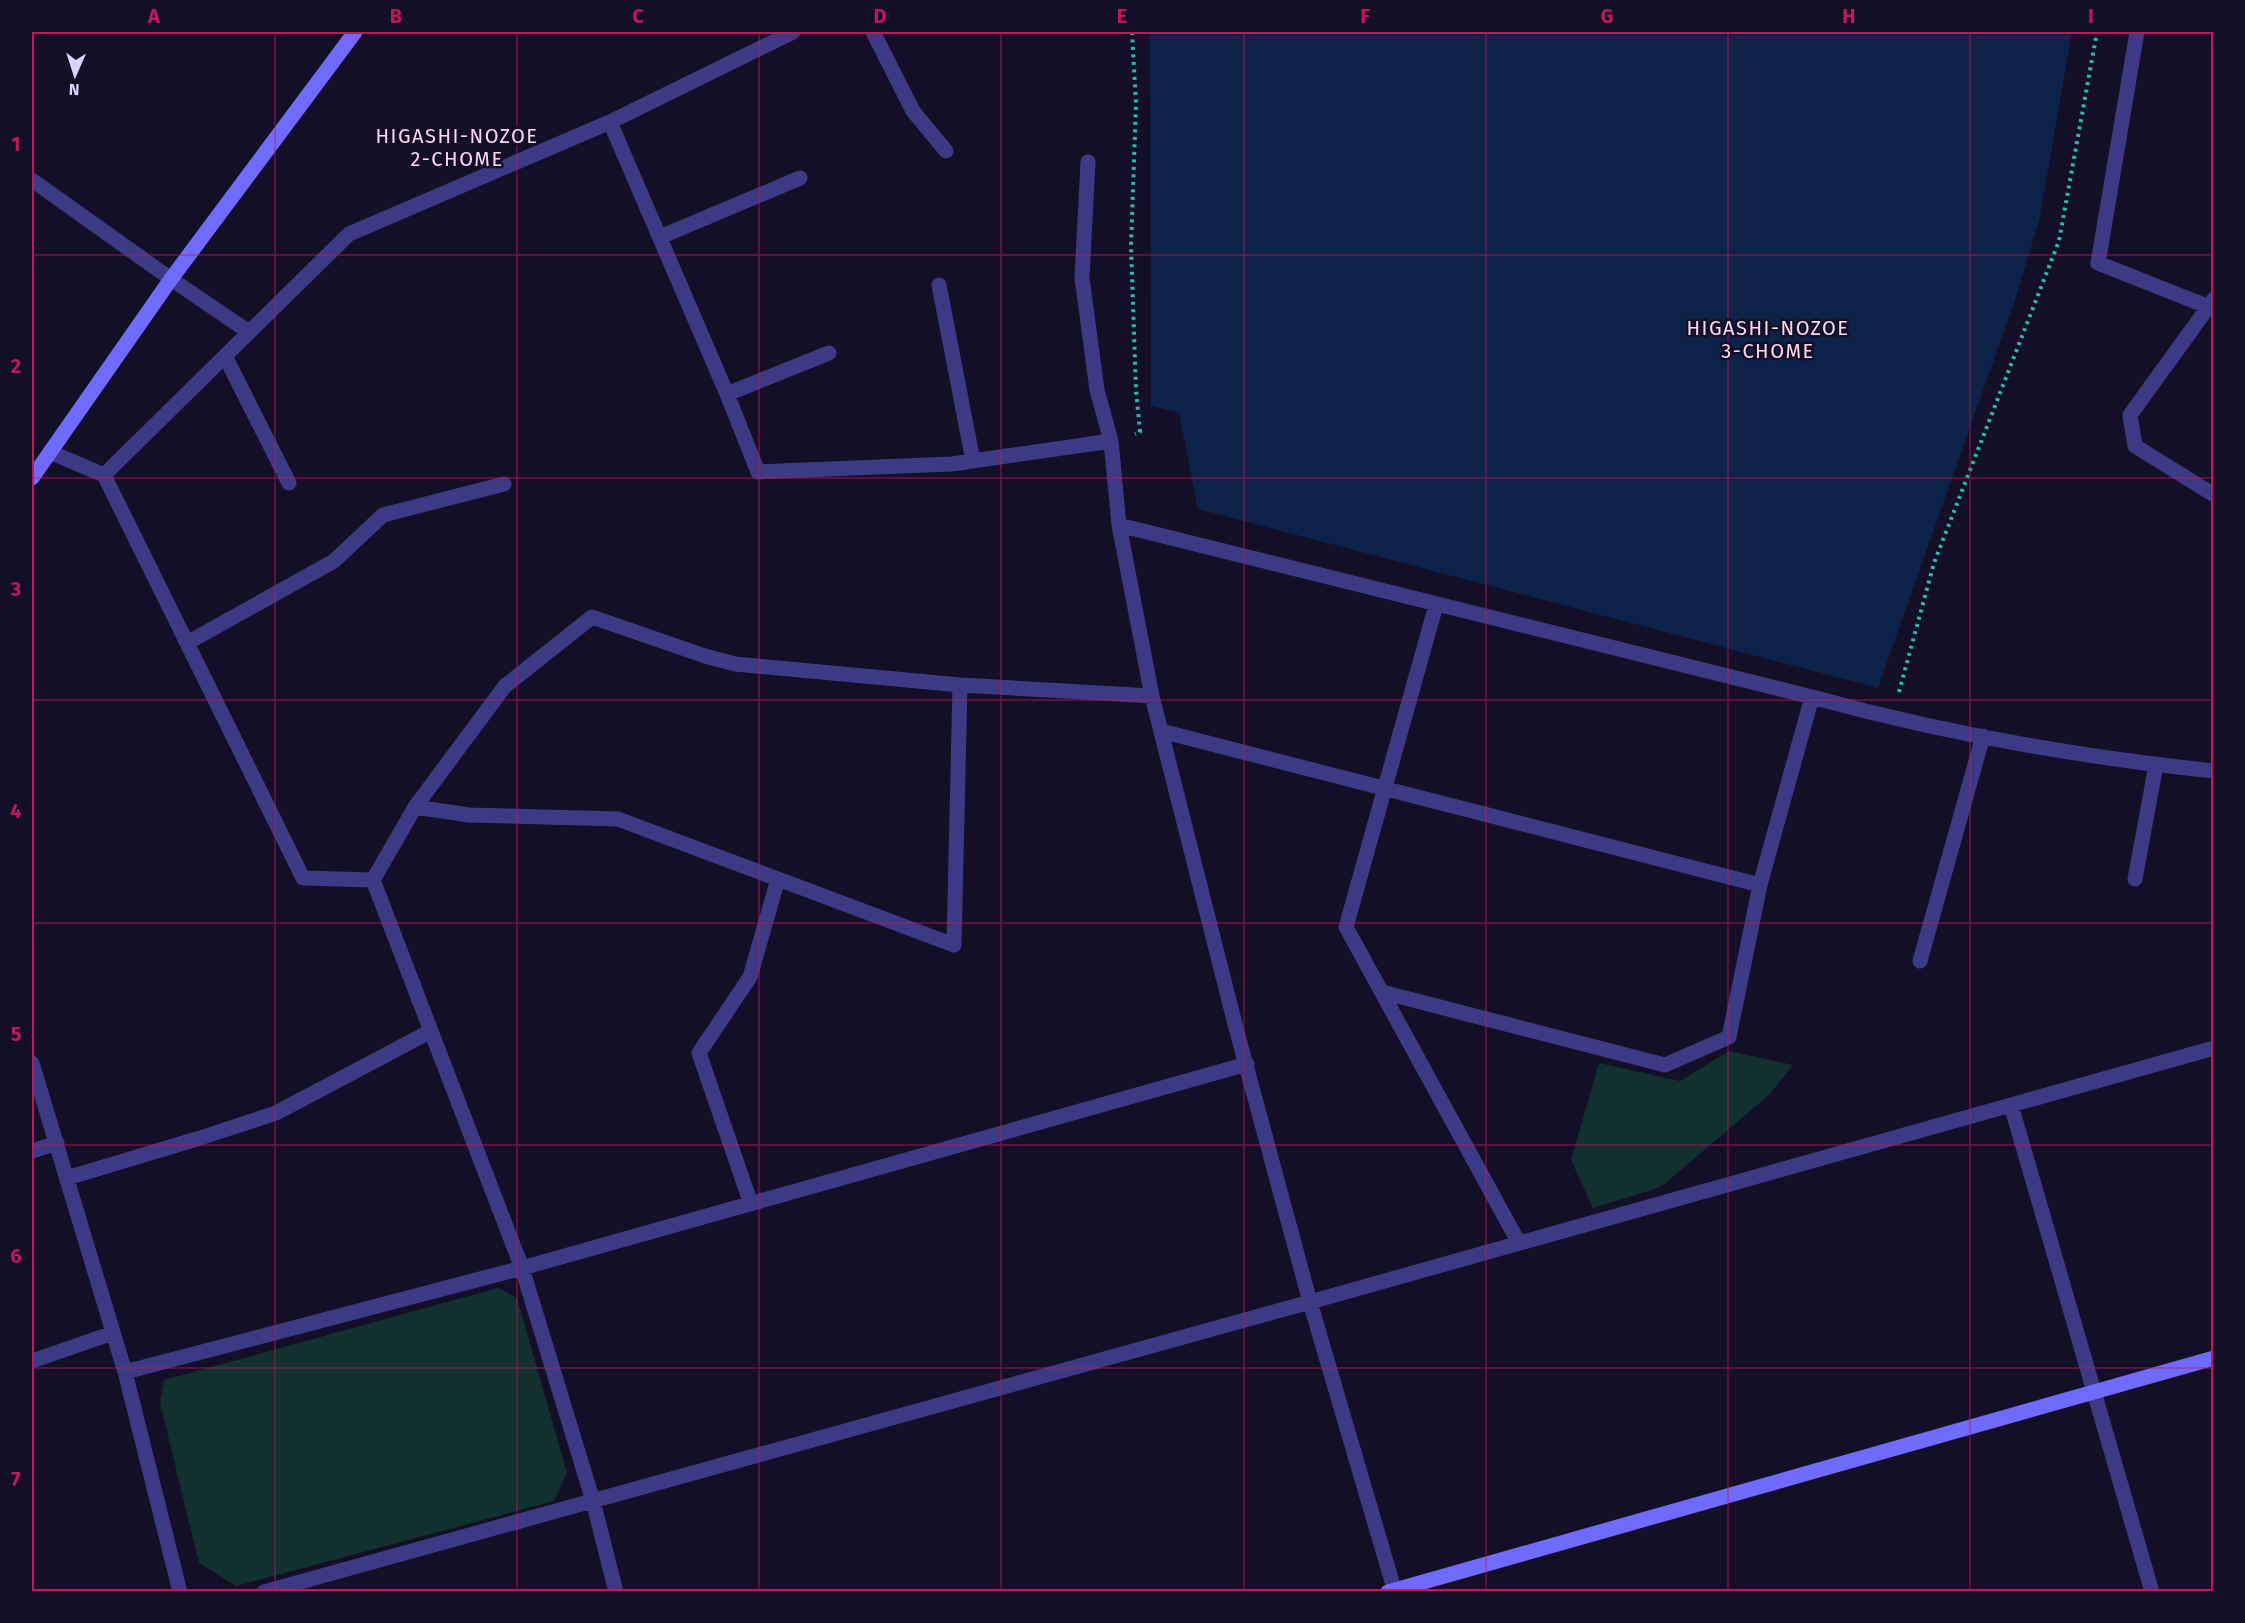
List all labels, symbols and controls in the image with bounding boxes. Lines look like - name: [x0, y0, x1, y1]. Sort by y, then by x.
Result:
- text: A: [147, 4, 161, 28]
- text: B: [390, 4, 402, 28]
- text: C: [632, 4, 644, 28]
- text: D: [873, 4, 887, 28]
- text: E: [1117, 4, 1127, 28]
- text: F: [1360, 4, 1370, 28]
- text: G: [1601, 4, 1613, 28]
- text: H: [1842, 4, 1856, 28]
- text: I: [2088, 4, 2094, 28]
- north arrow: [45, 45, 105, 105]
- text: N: [68, 80, 80, 99]
- district label: HIGASHI-NOZOE 2-CHOME: [375, 124, 539, 171]
- text: 1: [11, 132, 21, 156]
- district label: HIGASHI-NOZOE 3-CHOME: [1686, 316, 1850, 363]
- text: 2: [11, 354, 21, 378]
- text: 3: [10, 577, 21, 601]
- text: 4: [10, 799, 22, 823]
- text: 5: [11, 1022, 22, 1046]
- text: 6: [10, 1244, 22, 1268]
- text: 7: [11, 1467, 21, 1491]

